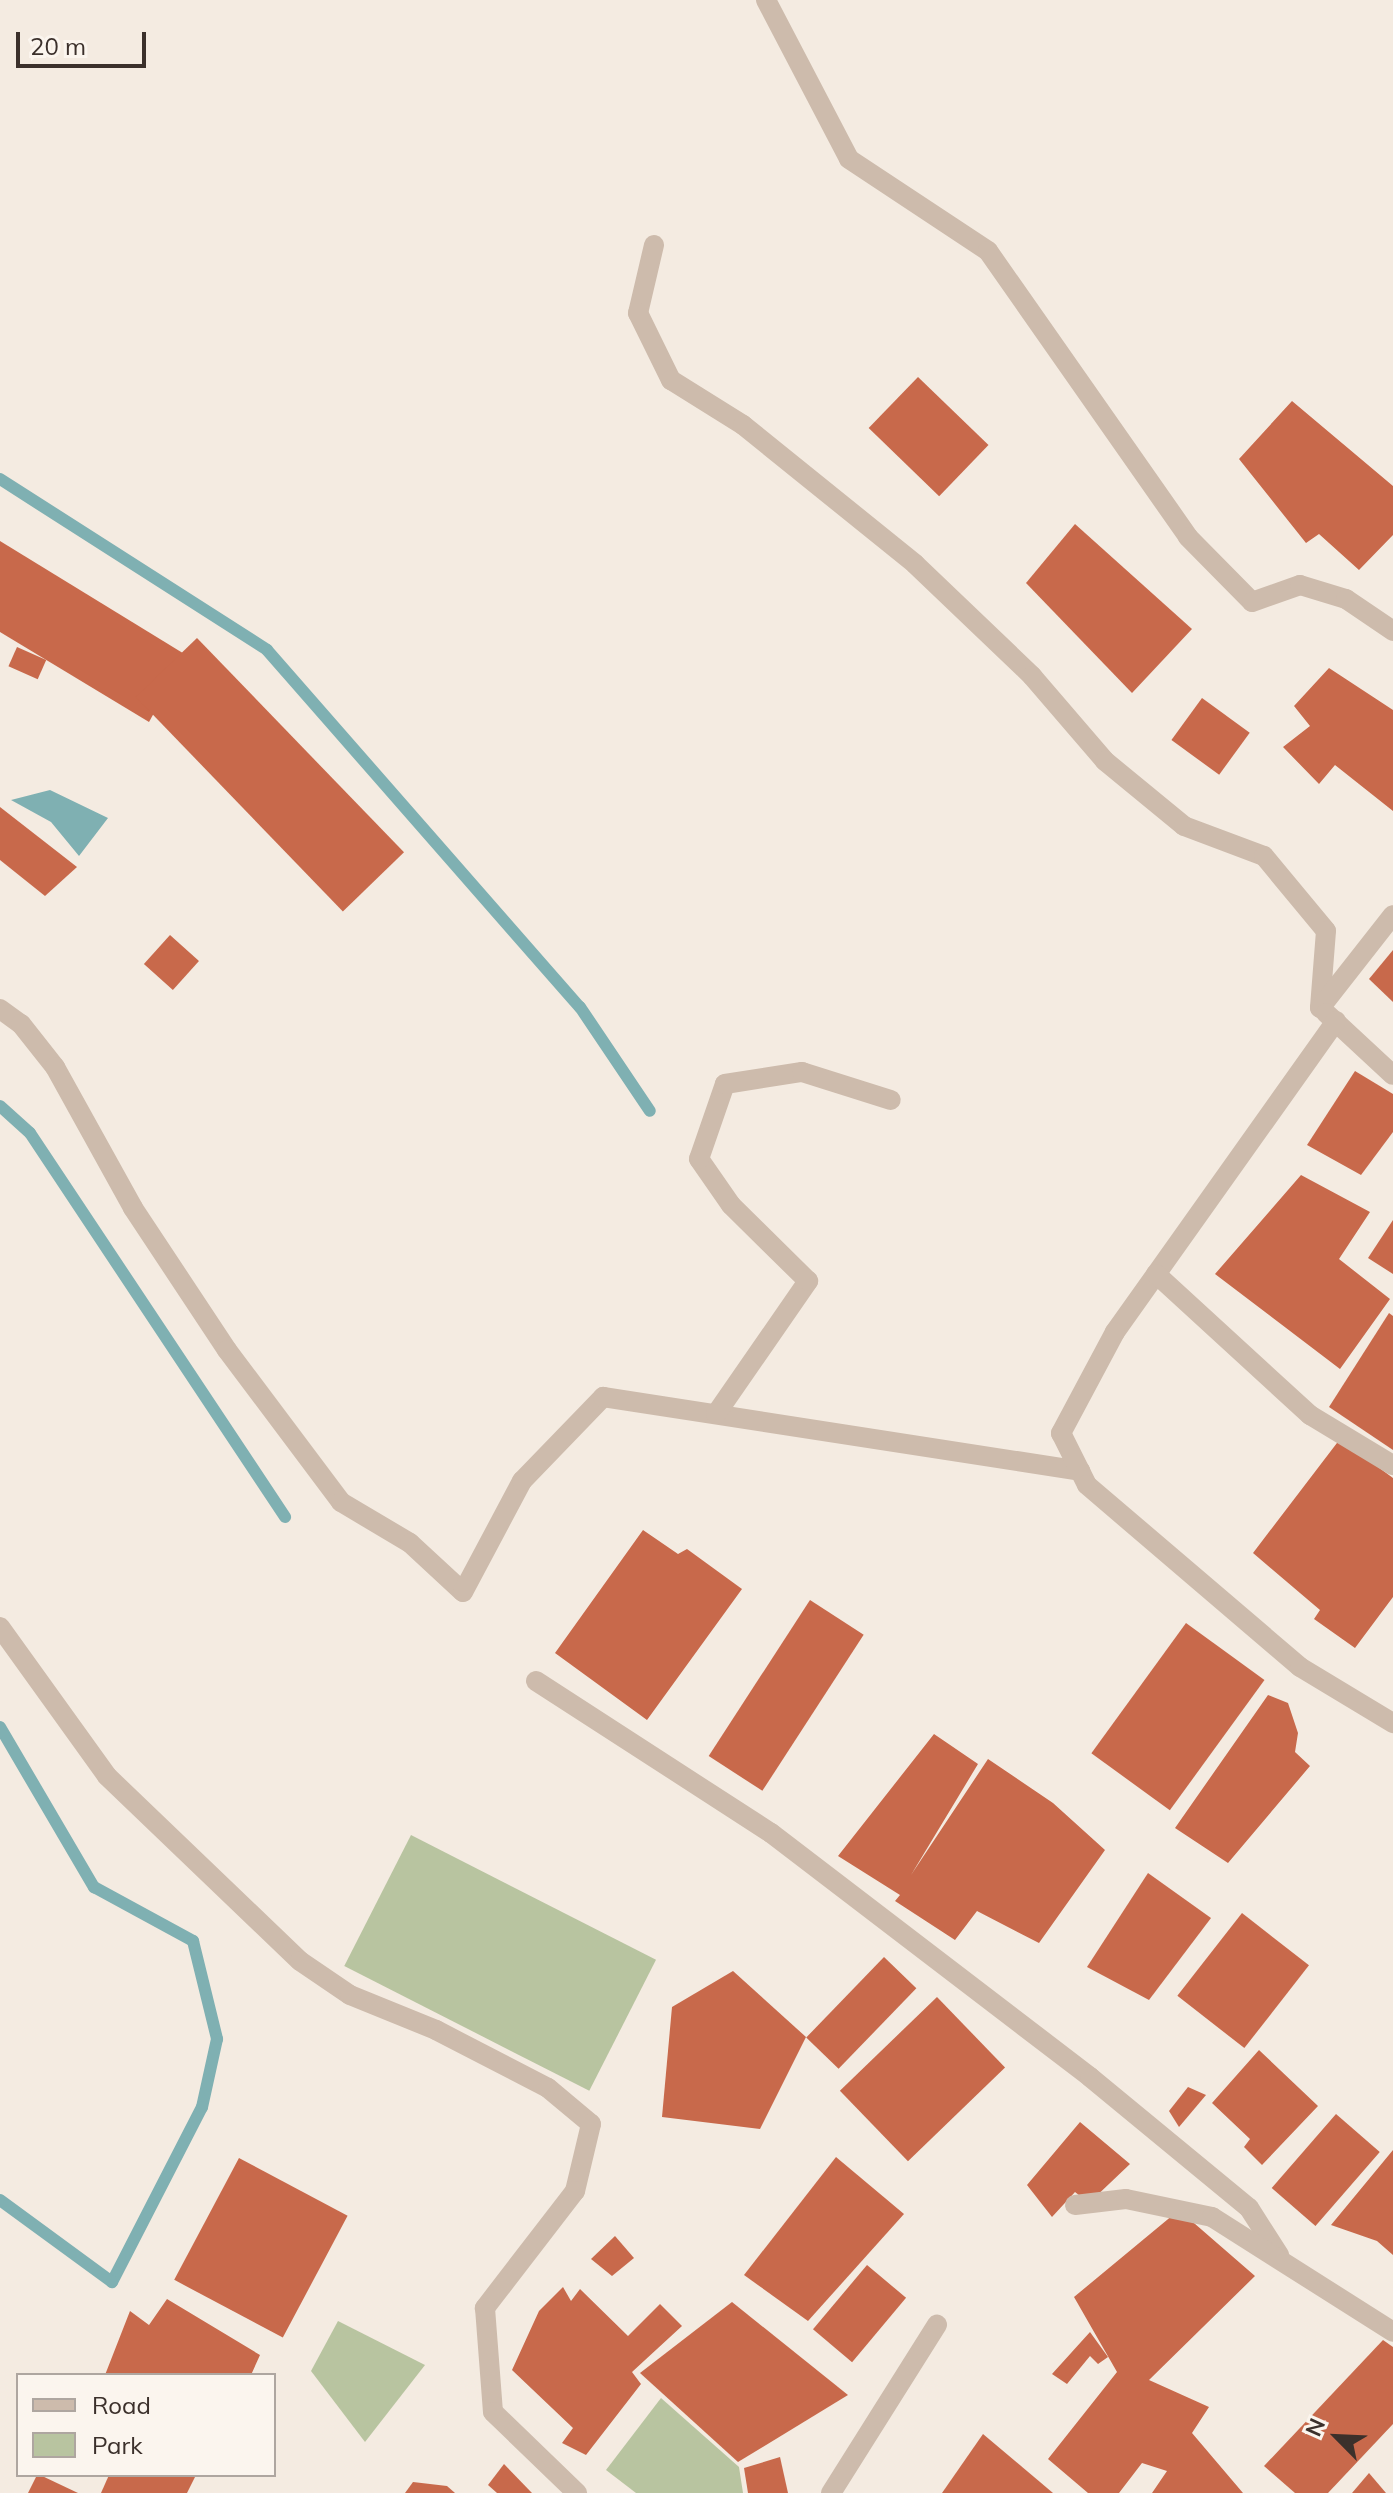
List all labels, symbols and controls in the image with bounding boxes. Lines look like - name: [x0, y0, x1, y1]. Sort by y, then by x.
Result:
- scale bar: [20, 16, 150, 66]
- text: 20 m: [30, 31, 86, 61]
- legend: [16, 2373, 276, 2477]
- text: Road: [92, 2390, 151, 2420]
- north arrow: [1297, 2397, 1377, 2477]
- text: N: [1299, 2414, 1331, 2441]
- text: Park: [92, 2430, 143, 2460]

